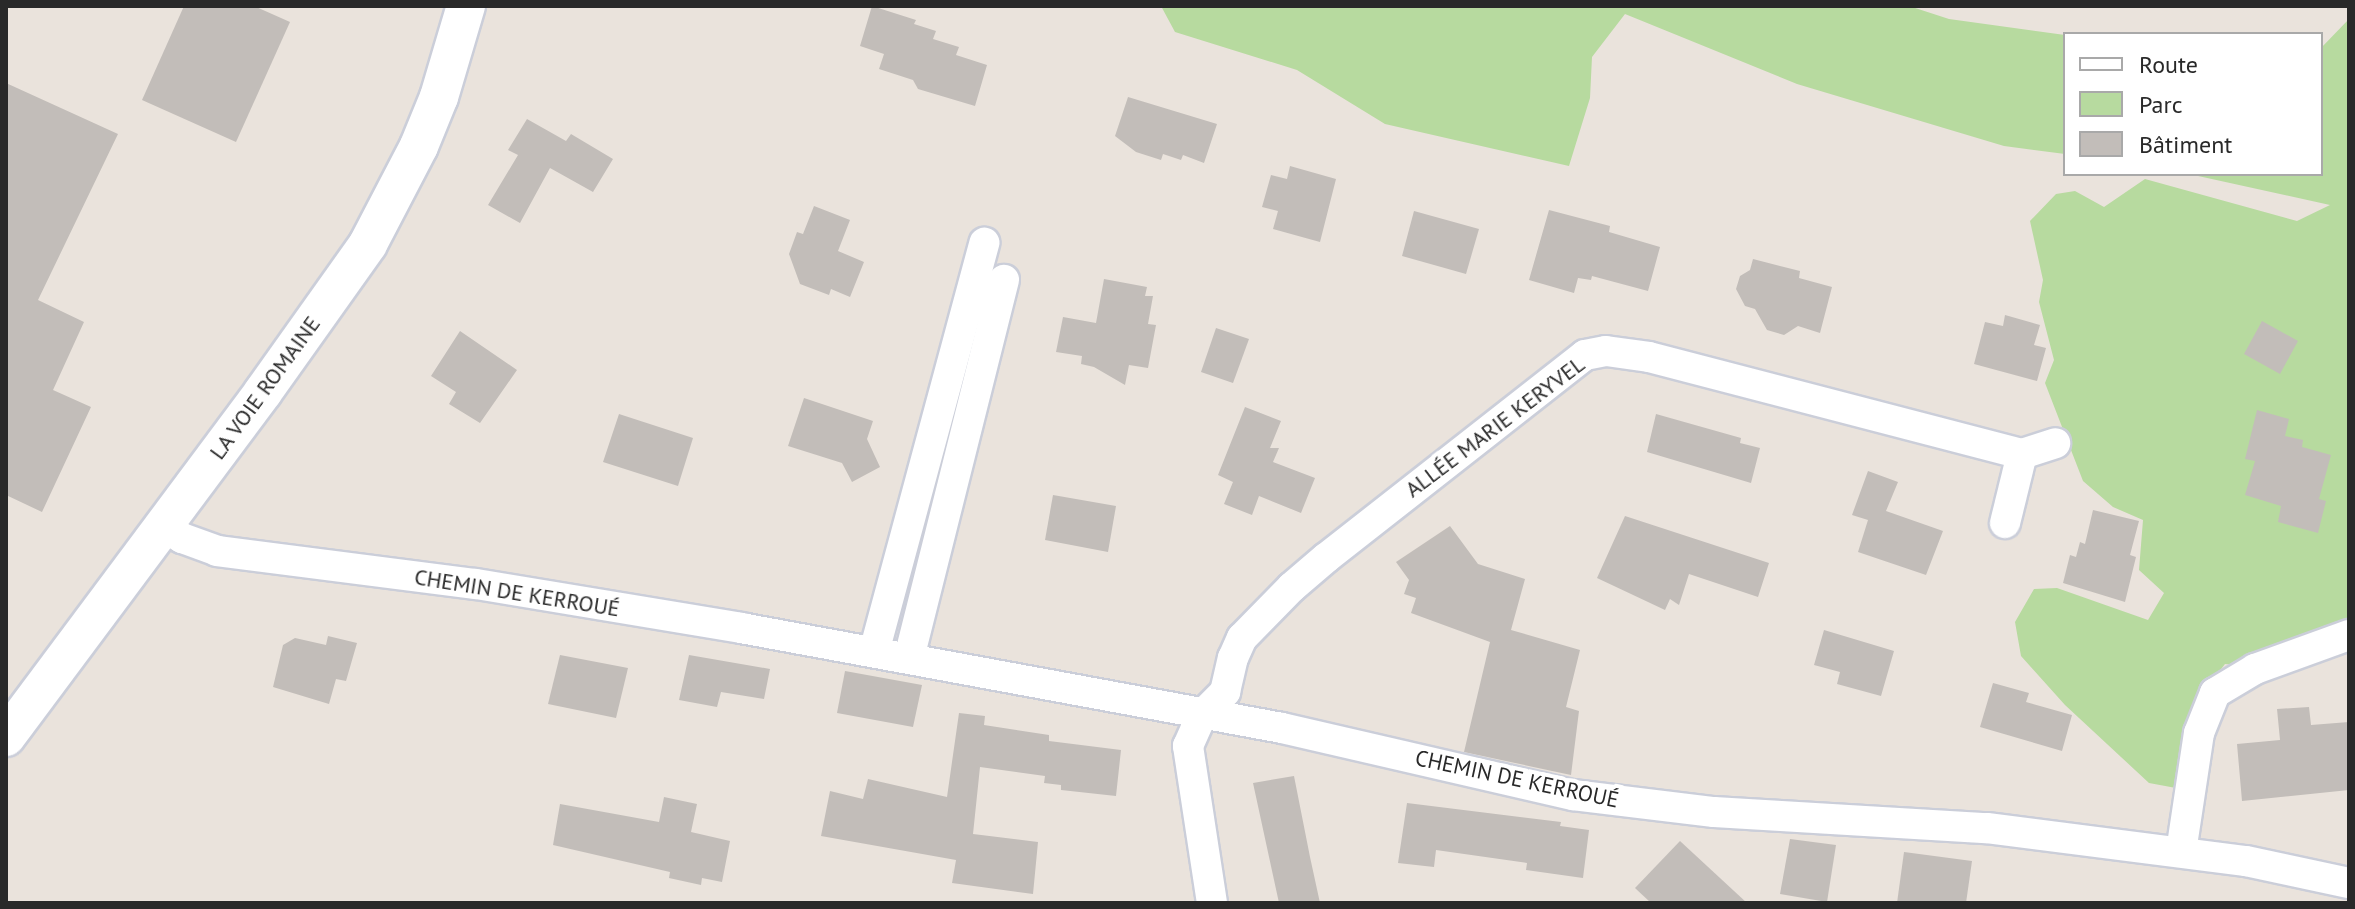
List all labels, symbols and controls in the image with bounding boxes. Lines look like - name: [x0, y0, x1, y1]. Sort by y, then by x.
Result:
- legend: [2063, 32, 2323, 176]
- text: Route: [2139, 49, 2198, 80]
- text: Parc: [2139, 89, 2182, 120]
- text: Bâtiment: [2139, 129, 2232, 160]
- street label: LA VOIE ROMAINE: [204, 311, 326, 465]
- street label: ALLÉE MARIE KERYVEL: [1400, 351, 1590, 503]
- street label: CHEMIN DE KERROUÉ: [413, 564, 621, 622]
- street label: CHEMIN DE KERROUÉ: [1413, 745, 1621, 813]

